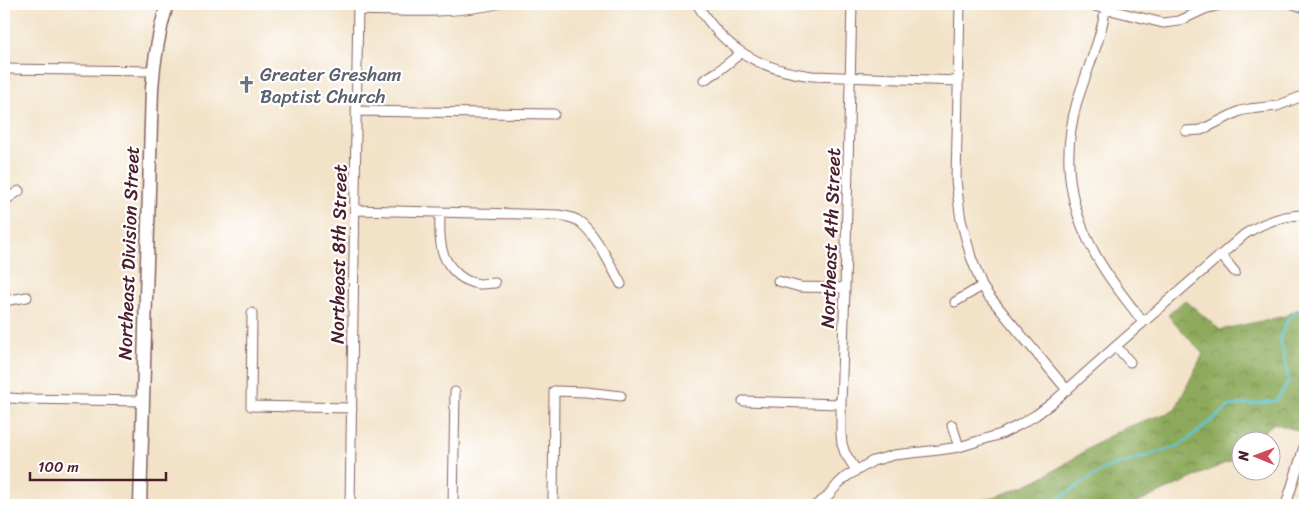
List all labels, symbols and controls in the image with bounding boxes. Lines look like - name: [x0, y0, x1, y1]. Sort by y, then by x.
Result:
- place label: Greater Gresham Baptist Church: [260, 58, 402, 113]
- church icon: Greater Gresham Baptist Church: [236, 75, 256, 95]
- street label: Northeast Division Street: [108, 145, 149, 361]
- street label: Northeast 4th Street: [811, 147, 850, 329]
- street label: Northeast 8th Street: [320, 164, 357, 344]
- north arrow: [1232, 432, 1282, 482]
- scale bar: [30, 449, 166, 481]
- text: N: [1231, 450, 1256, 462]
- text: 100 m: [38, 454, 79, 480]

